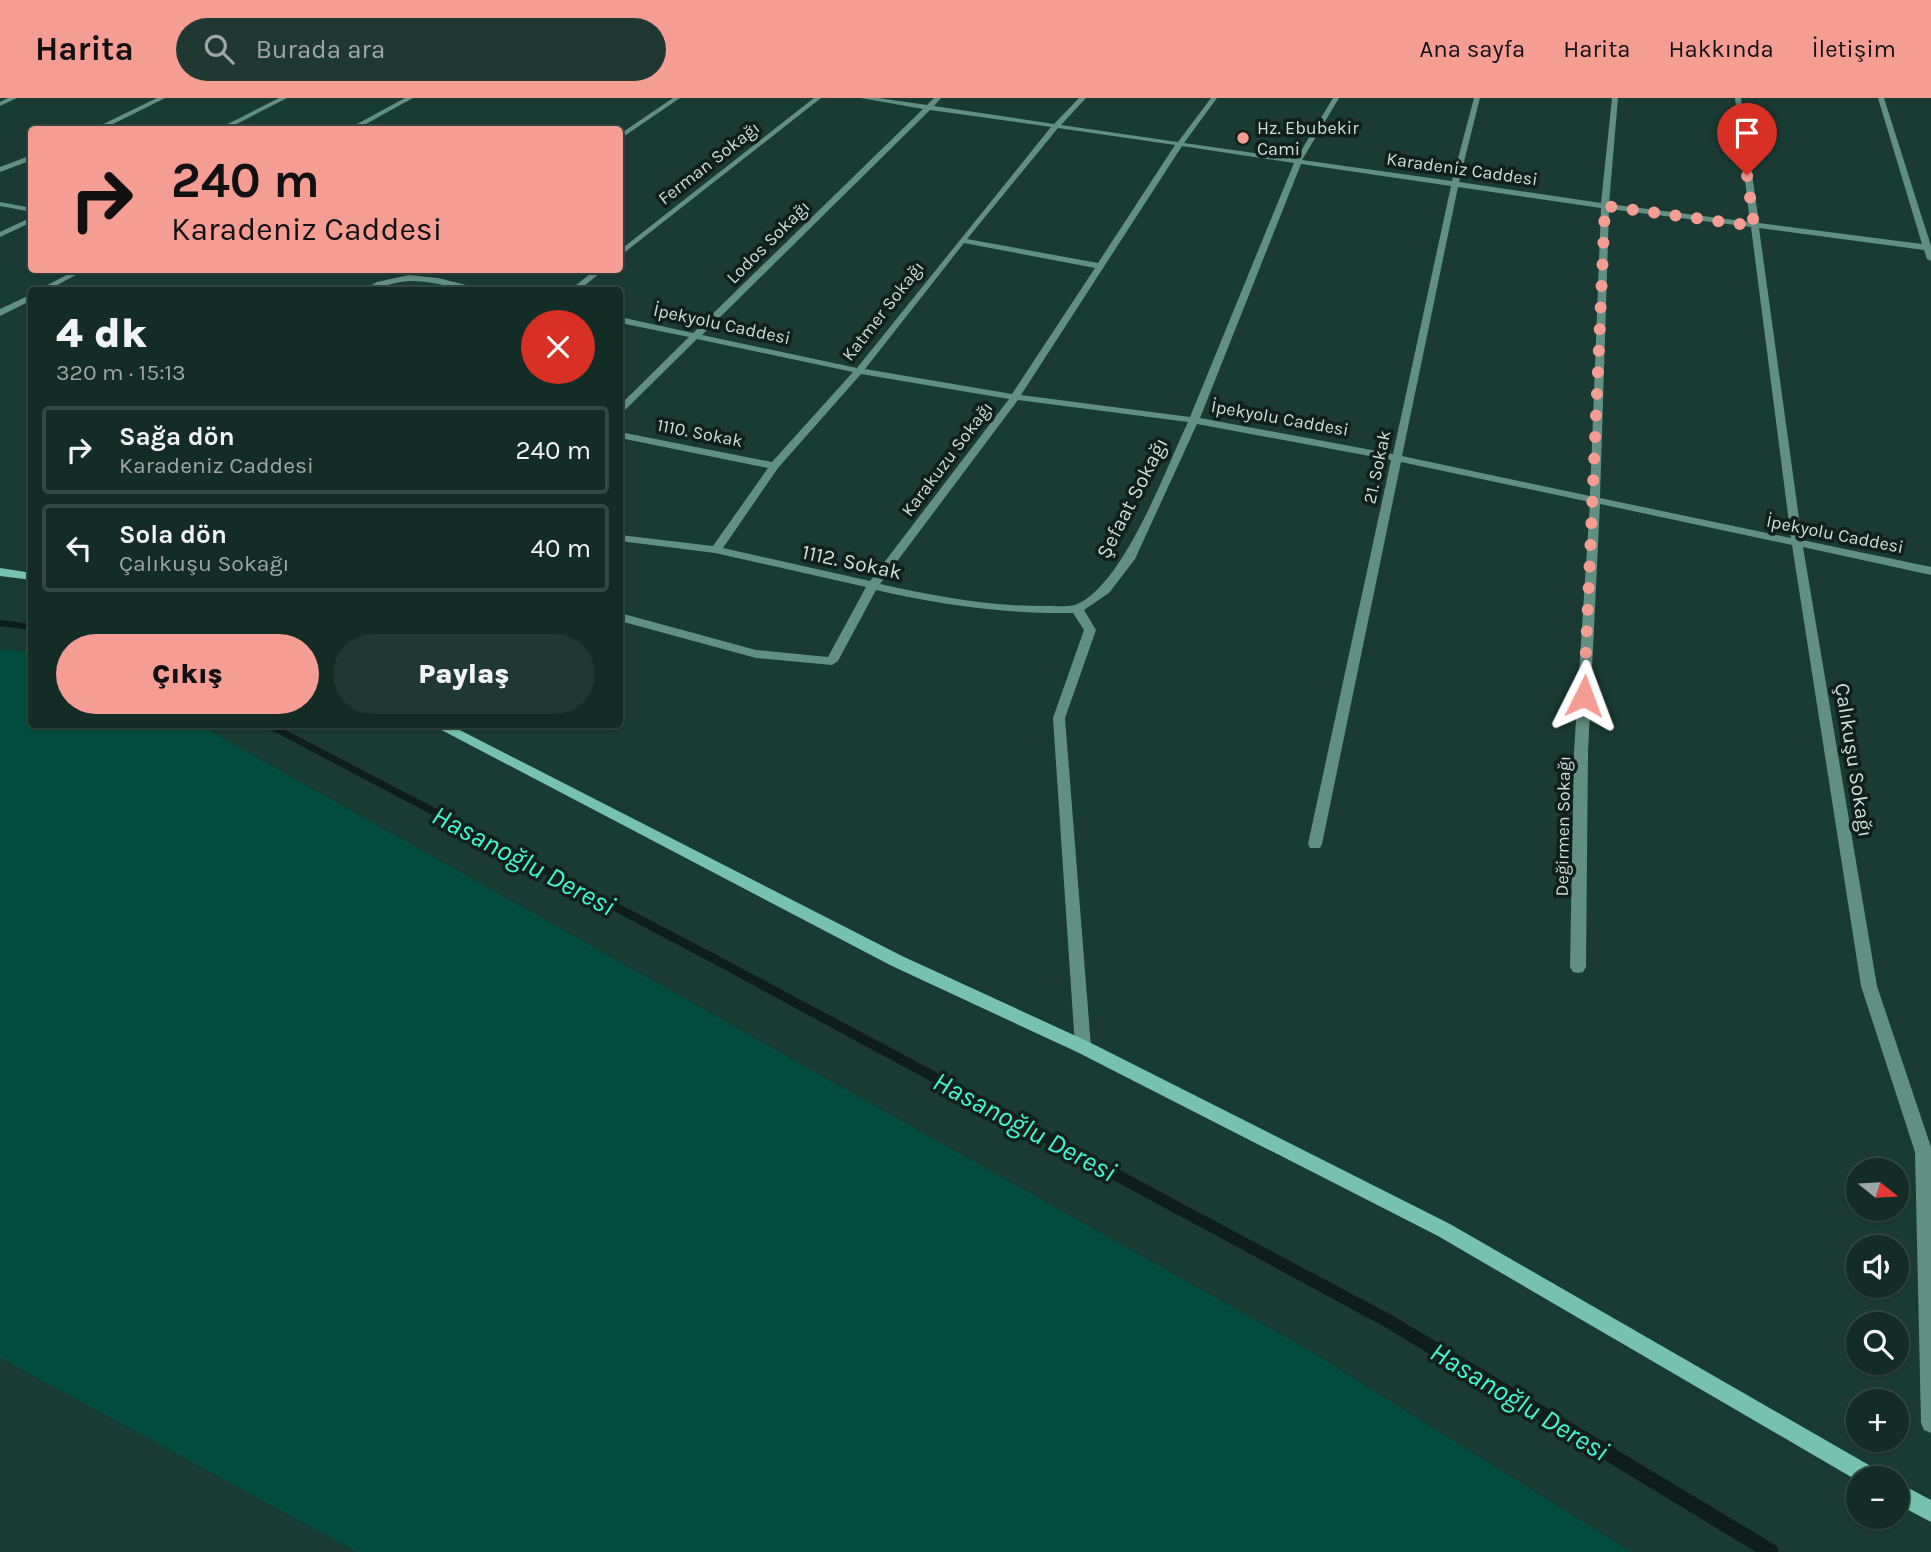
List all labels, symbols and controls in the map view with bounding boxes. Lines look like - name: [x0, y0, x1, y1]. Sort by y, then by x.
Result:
- search box: [176, 18, 666, 81]
- text: Harita: [35, 30, 134, 68]
- icon: search: [200, 30, 238, 68]
- text: Burada ara: [256, 34, 385, 65]
- text: Ana sayfa: [1420, 35, 1525, 63]
- text: Harita: [1563, 35, 1630, 63]
- text: Hakkında: [1668, 35, 1774, 63]
- text: İletişim: [1812, 35, 1896, 63]
- pin: [1717, 103, 1777, 175]
- icon: arrive: [1728, 114, 1766, 152]
- street label: Ferman Sokağı: [654, 117, 764, 209]
- place label: Hz. Ebubekir Cami: [1257, 117, 1359, 160]
- marker: Hz. Ebubekir Cami: [1235, 130, 1251, 146]
- street label: Karadeniz Caddesi: [1385, 147, 1539, 191]
- text: 240 m: [171, 152, 320, 209]
- icon: right: [56, 154, 147, 245]
- street label: Lodos Sokağı: [722, 196, 814, 288]
- text: Karadeniz Caddesi: [171, 211, 442, 248]
- street label: Katmer Sokağı: [837, 257, 929, 365]
- street label: İpekyolu Caddesi: [652, 299, 792, 349]
- text: 4 dk: [56, 308, 147, 358]
- button: close: [521, 310, 595, 384]
- text: 320 m · 15:13: [56, 359, 186, 386]
- street label: İpekyolu Caddesi: [1209, 395, 1351, 441]
- street label: Karakuzu Sokağı: [897, 397, 997, 521]
- street label: 1110. Sokak: [655, 414, 745, 452]
- text: Sağa dön: [119, 421, 235, 452]
- street label: 21. Sokak: [1358, 428, 1396, 506]
- icon: right: [60, 431, 98, 469]
- street label: Şefaat Sokağı: [1091, 434, 1173, 562]
- text: 240 m: [515, 435, 591, 466]
- text: Karadeniz Caddesi: [119, 452, 314, 479]
- street label: İpekyolu Caddesi: [1764, 510, 1906, 558]
- text: Sola dön: [119, 519, 227, 550]
- icon: left: [60, 529, 98, 567]
- text: 40 m: [531, 533, 591, 564]
- street label: 1112. Sokak: [800, 540, 904, 584]
- text: Çalıkuşu Sokağı: [119, 550, 289, 577]
- button: Çıkış: [56, 634, 319, 714]
- button: Paylaş: [333, 634, 595, 714]
- position arrow: [1547, 659, 1621, 733]
- street label: Çalıkuşu Sokağı: [1830, 681, 1878, 839]
- street label: Değirmen Sokağı: [1551, 755, 1575, 897]
- water label: Hasanoğlu Deresi: [426, 798, 621, 923]
- water label: Hasanoğlu Deresi: [927, 1064, 1122, 1189]
- north arrow: [1846, 1158, 1909, 1222]
- map controls: [1846, 1158, 1909, 1529]
- button: sound: [1846, 1235, 1909, 1298]
- button: search: [1846, 1312, 1909, 1375]
- water label: Hasanoğlu Deresi: [1424, 1335, 1615, 1468]
- button: +: [1846, 1389, 1909, 1452]
- button: −: [1846, 1466, 1909, 1529]

